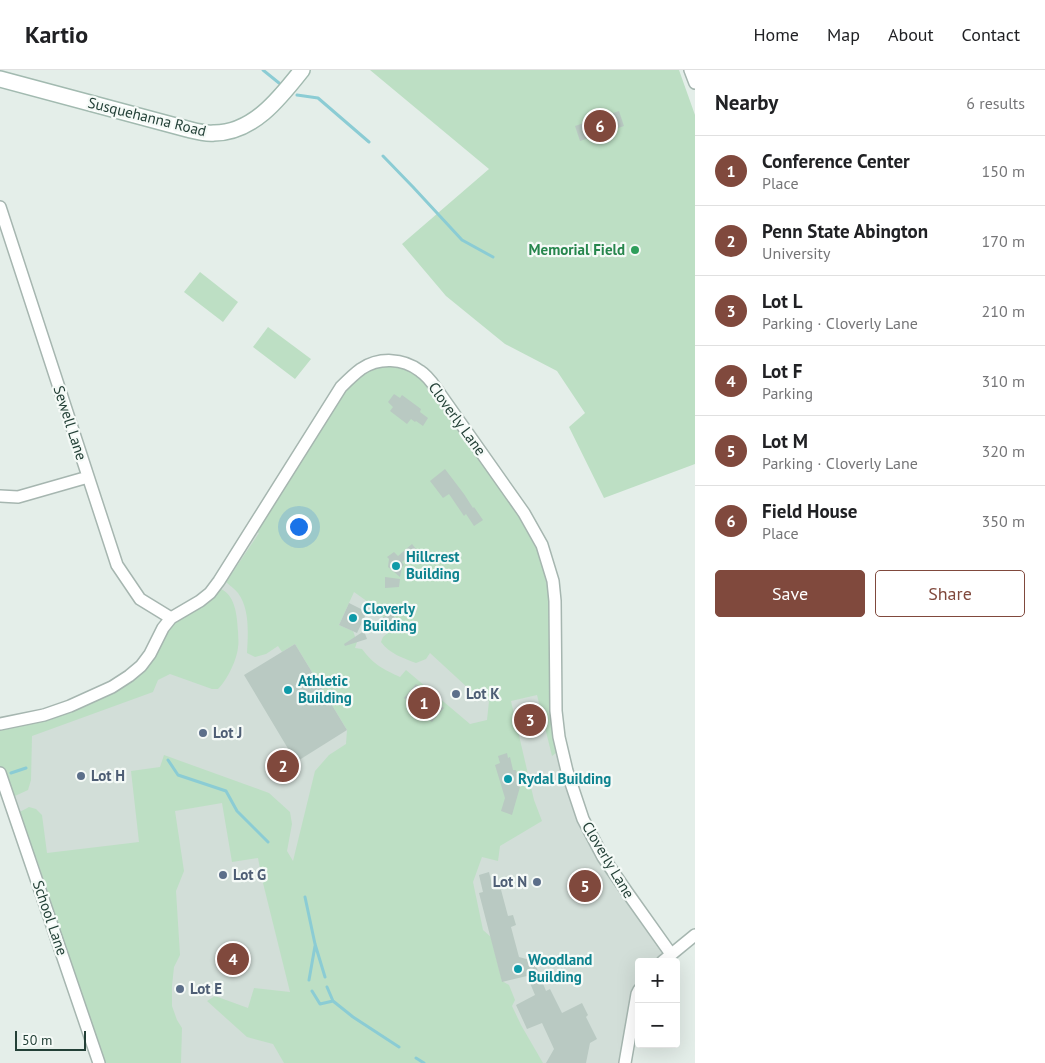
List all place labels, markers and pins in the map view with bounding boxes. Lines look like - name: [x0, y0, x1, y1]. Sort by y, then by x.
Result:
- pin: 6: [584, 107, 616, 145]
- place label: Memorial Field: [529, 240, 625, 259]
- marker: Memorial Field: [629, 244, 641, 256]
- place label: Hillcrest Building: [406, 547, 460, 583]
- marker: Hillcrest Building: [390, 560, 402, 572]
- place label: Cloverly Building: [363, 599, 417, 635]
- marker: Cloverly Building: [347, 612, 359, 624]
- place label: Athletic Building: [298, 671, 352, 707]
- marker: Athletic Building: [282, 684, 294, 696]
- pin: 1: [408, 684, 440, 722]
- place label: Lot K: [466, 684, 500, 703]
- marker: Lot K: [450, 688, 462, 700]
- pin: 3: [514, 701, 546, 739]
- place label: Lot J: [213, 723, 242, 742]
- marker: Lot J: [197, 727, 209, 739]
- pin: 2: [267, 747, 299, 785]
- place label: Lot H: [91, 766, 125, 785]
- place label: Rydal Building: [518, 769, 611, 788]
- marker: Lot H: [75, 770, 87, 782]
- marker: Rydal Building: [502, 773, 514, 785]
- place label: Lot G: [233, 865, 266, 884]
- pin: 5: [569, 867, 601, 905]
- marker: Lot G: [217, 869, 229, 881]
- place label: Lot N: [493, 872, 527, 891]
- marker: Lot N: [531, 876, 543, 888]
- pin: 4: [217, 940, 249, 978]
- place label: Woodland Building: [528, 950, 592, 986]
- marker: Woodland Building: [512, 963, 524, 975]
- place label: Lot E: [190, 979, 222, 998]
- marker: Lot E: [174, 983, 186, 995]

